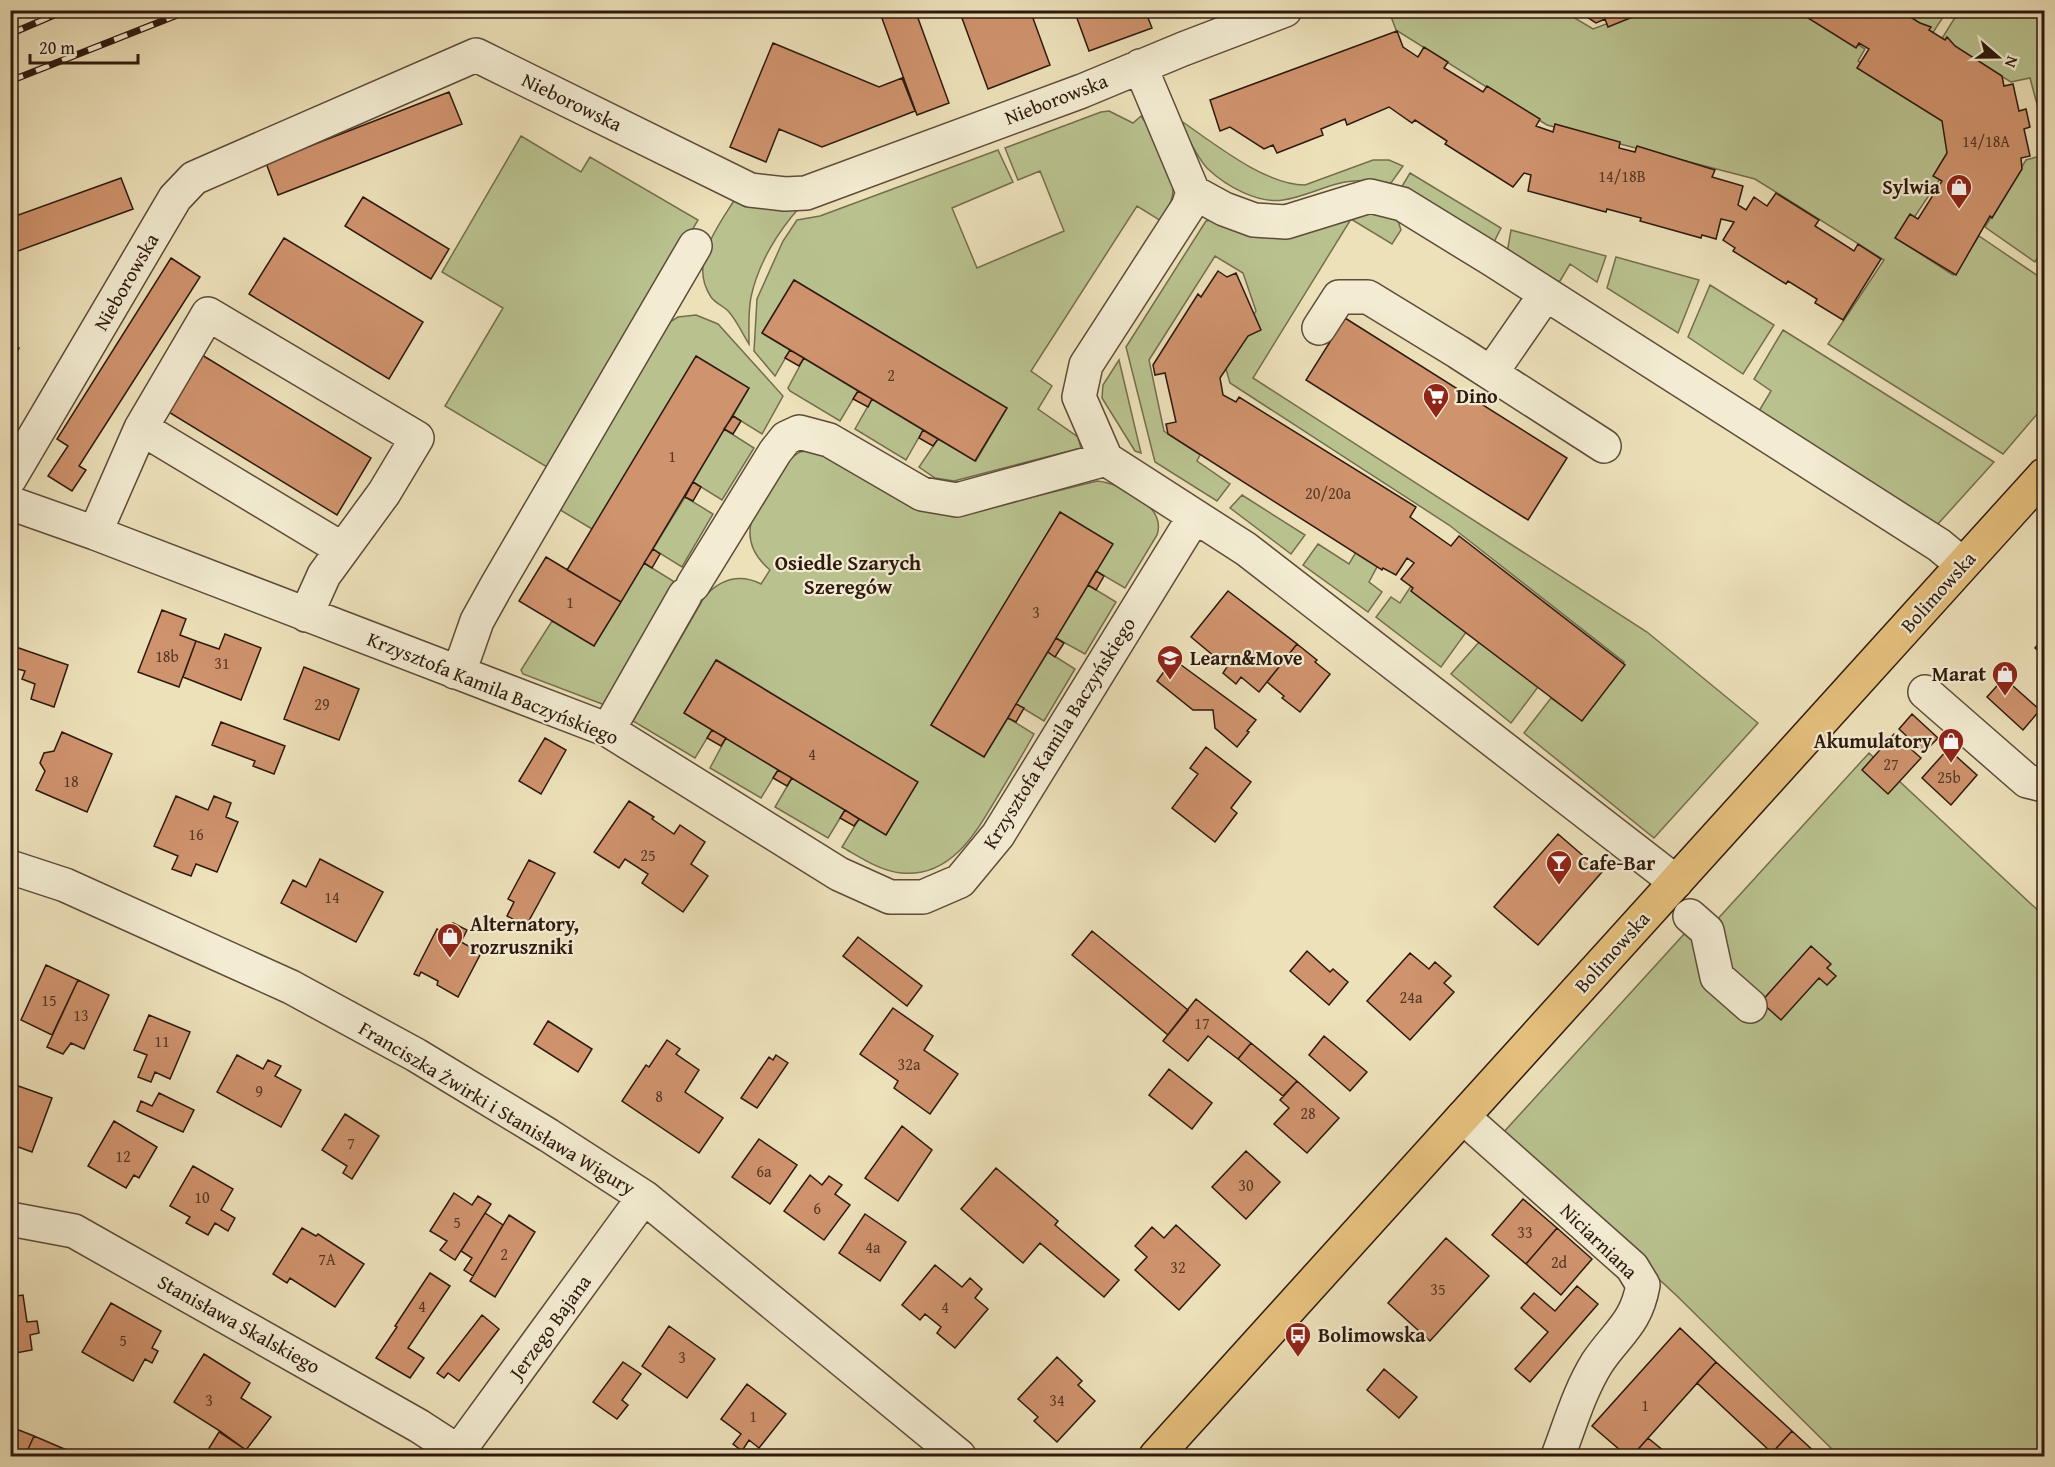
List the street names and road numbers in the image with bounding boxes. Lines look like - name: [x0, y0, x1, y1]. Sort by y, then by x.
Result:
- street label: Nieborowska: [517, 65, 628, 139]
- street label: Nieborowska: [1000, 65, 1112, 131]
- street label: Nieborowska: [86, 227, 165, 336]
- street label: Bolimowska: [1893, 544, 1982, 639]
- street label: Krzysztofa Kamila Baczyńskiego: [975, 611, 1142, 854]
- street label: Krzysztofa Kamila Baczyńskiego: [363, 624, 623, 751]
- street label: Bolimowska: [1567, 904, 1656, 999]
- street label: Franciszka Żwirki i Stanisława Wigury: [354, 1013, 641, 1202]
- street label: Niciarniana: [1554, 1196, 1645, 1285]
- street label: Stanisława Skalskiego: [153, 1267, 326, 1380]
- street label: Jerzego Bajana: [500, 1268, 598, 1387]

